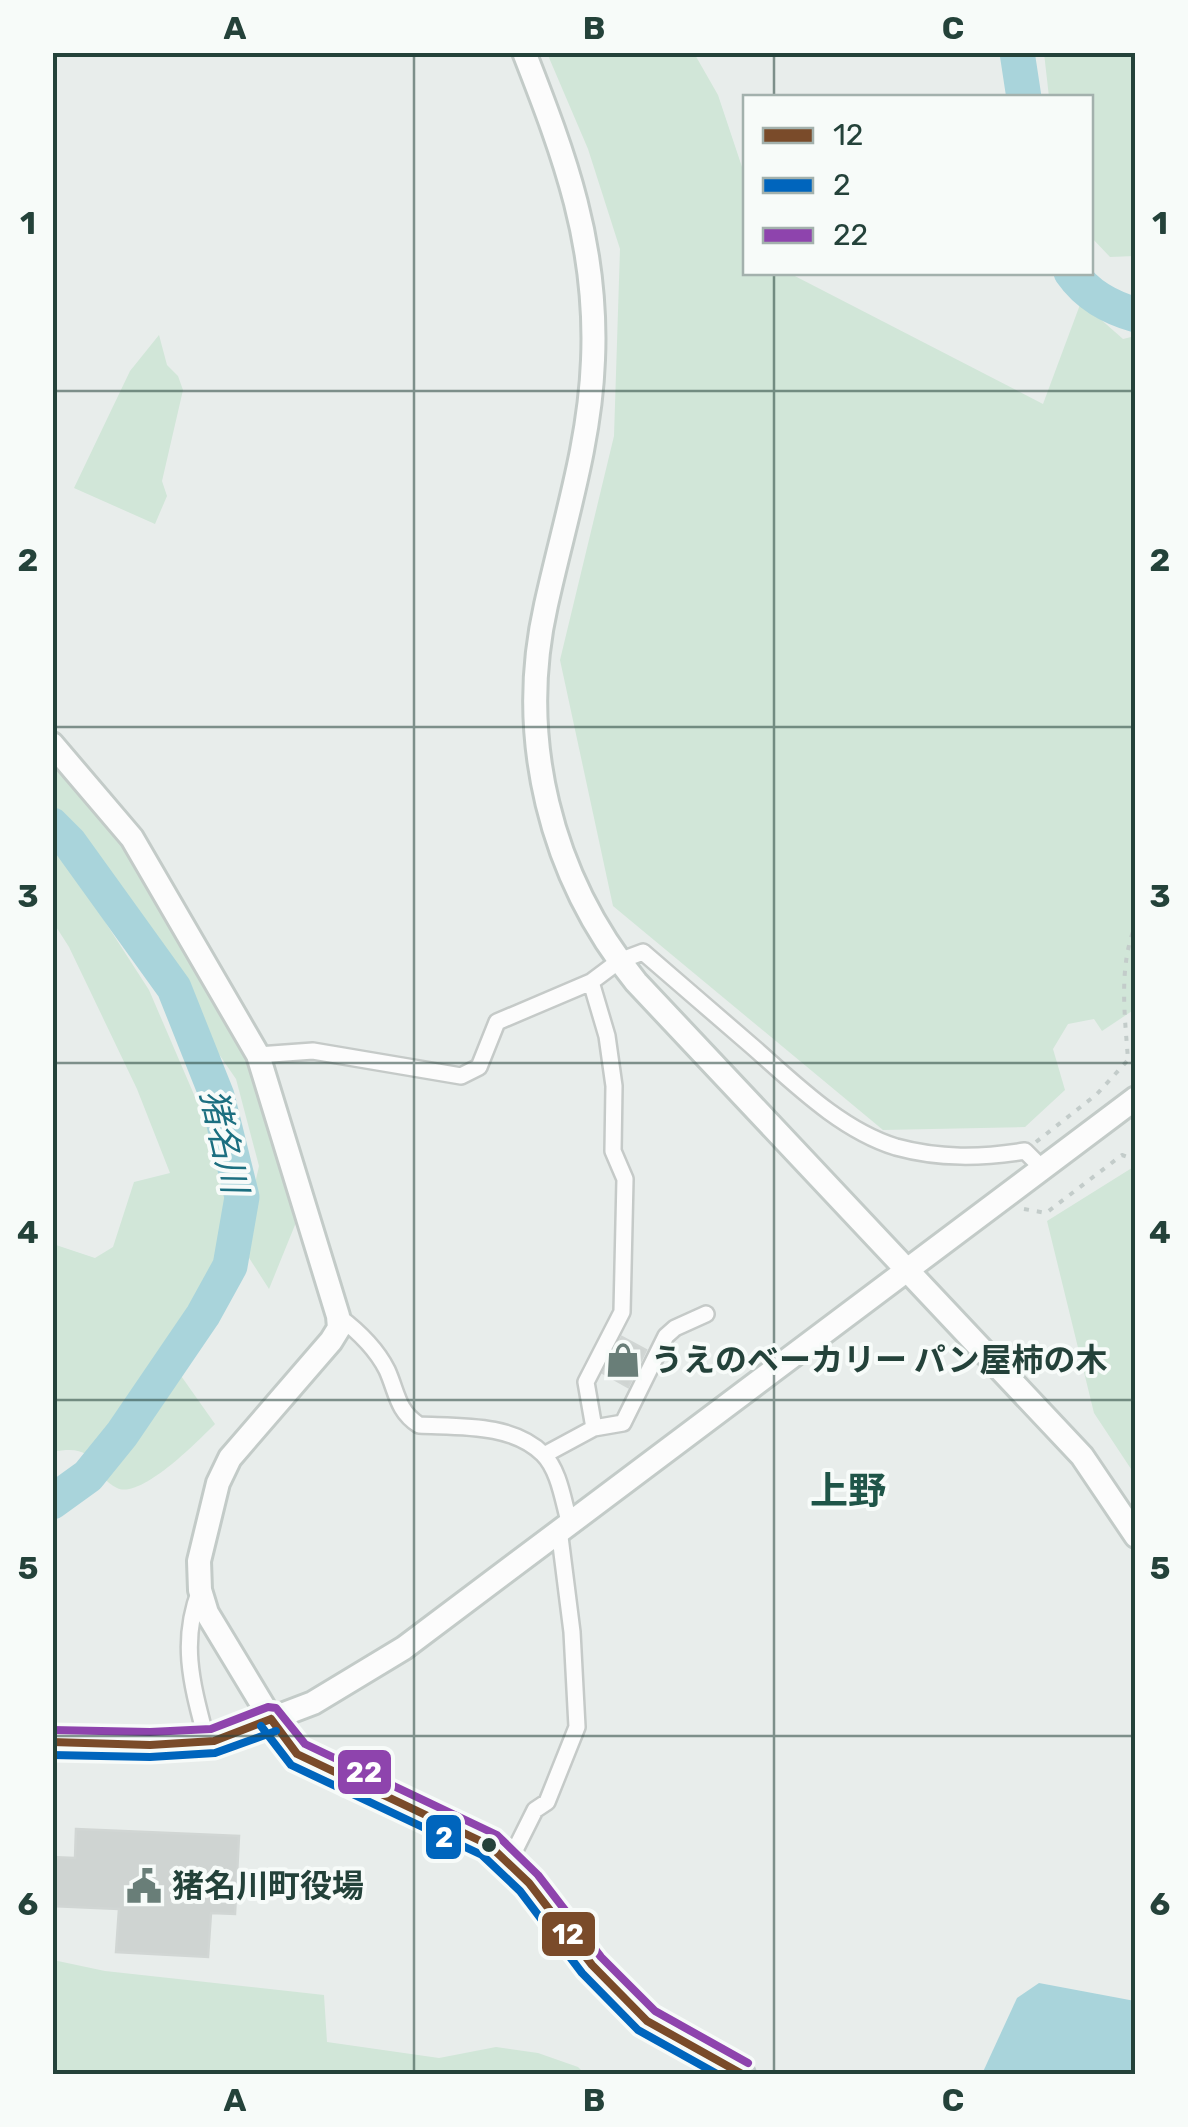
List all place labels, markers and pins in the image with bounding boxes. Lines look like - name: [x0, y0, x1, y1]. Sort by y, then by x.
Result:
- shop icon: うえのベーカリー パン屋柿の木: [604, 1341, 642, 1379]
- place label: うえのベーカリー パン屋柿の木: [651, 1341, 1107, 1379]
- unlabelled marker: [479, 1835, 499, 1855]
- public building icon: 猪名川町役場: [125, 1867, 163, 1905]
- place label: 猪名川町役場: [172, 1867, 364, 1905]

